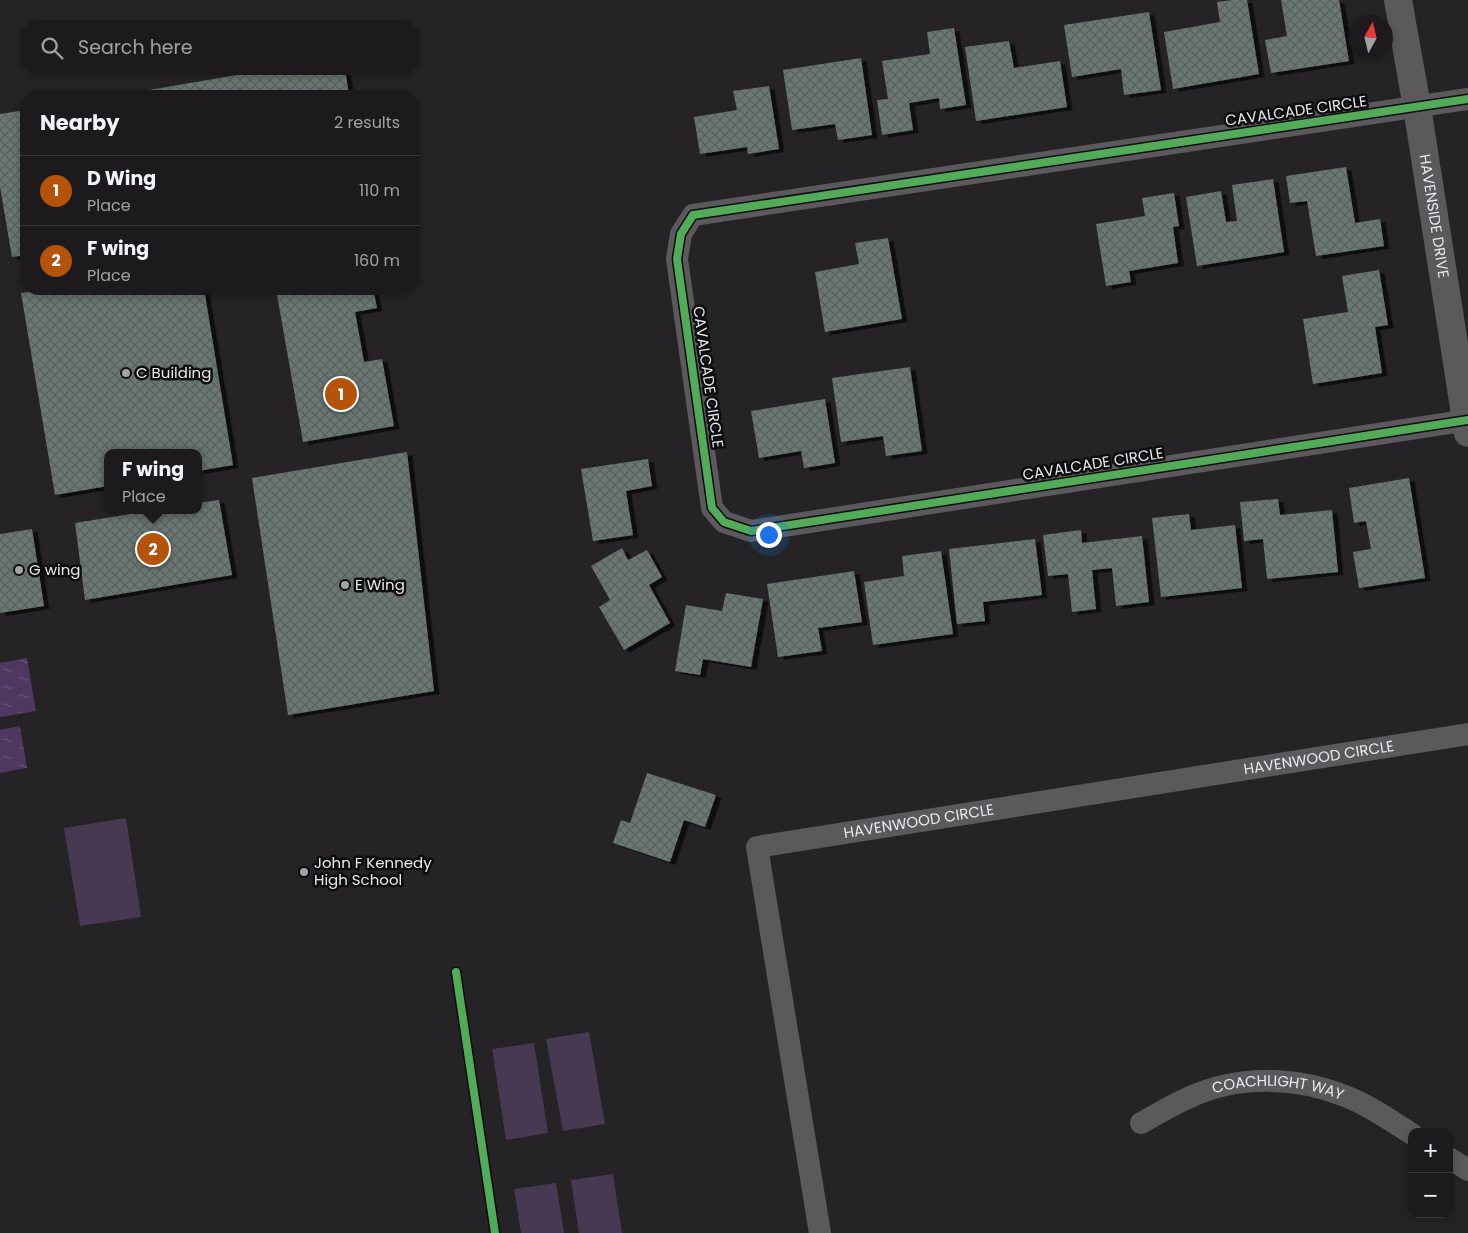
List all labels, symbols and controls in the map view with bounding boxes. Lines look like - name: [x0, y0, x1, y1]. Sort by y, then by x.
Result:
- north arrow: [1348, 15, 1393, 60]
- search box: [20, 20, 420, 75]
- icon: search: [38, 34, 66, 62]
- text: Search here: [78, 34, 192, 61]
- street label: CAVALCADE CIRCLE: [1224, 90, 1368, 131]
- text: Nearby: [40, 108, 120, 137]
- text: 2 results: [334, 111, 400, 134]
- street label: HAVENSIDE DRIVE: [1415, 153, 1455, 279]
- text: D Wing: [87, 165, 156, 192]
- text: 1: [53, 179, 59, 202]
- text: 110 m: [359, 179, 400, 202]
- text: Place: [87, 194, 131, 217]
- text: F wing: [87, 235, 149, 262]
- text: 2: [51, 249, 61, 272]
- text: 160 m: [354, 249, 400, 272]
- text: Place: [87, 264, 131, 287]
- street label: CAVALCADE CIRCLE: [688, 305, 729, 449]
- place label: C Building: [136, 362, 211, 383]
- marker: C Building: [120, 367, 132, 379]
- pin: 1: [325, 375, 357, 413]
- street label: CAVALCADE CIRCLE: [1021, 442, 1165, 485]
- popup: [104, 449, 202, 514]
- text: F wing: [122, 456, 184, 483]
- text: Place: [122, 485, 166, 508]
- your location: [756, 522, 782, 548]
- pin: 2: [137, 530, 169, 568]
- place label: G wing: [29, 559, 80, 580]
- marker: G wing: [13, 564, 25, 576]
- place label: E Wing: [355, 574, 405, 595]
- marker: E Wing: [339, 579, 351, 591]
- street label: HAVENWOOD CIRCLE: [1242, 735, 1395, 780]
- street label: HAVENWOOD CIRCLE: [842, 798, 995, 843]
- place label: John F Kennedy High School: [314, 852, 432, 890]
- marker: John F Kennedy High School: [298, 866, 310, 878]
- street label: COACHLIGHT WAY: [1209, 1070, 1347, 1105]
- map controls: [1408, 1128, 1453, 1218]
- button: +: [1408, 1128, 1453, 1173]
- button: −: [1408, 1173, 1453, 1218]

